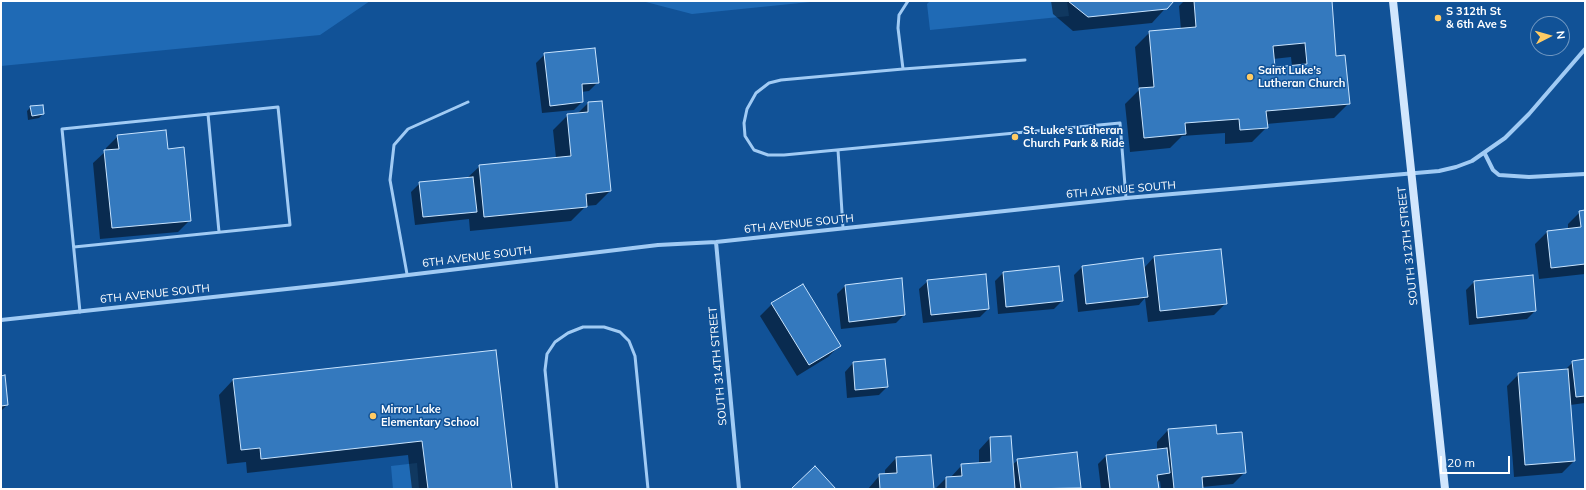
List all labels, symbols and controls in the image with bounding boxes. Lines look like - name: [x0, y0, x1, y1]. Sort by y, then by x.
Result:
- place label: S 312th St & 6th Ave S: [1446, 5, 1507, 31]
- marker: S 312th St & 6th Ave S: [1433, 13, 1443, 23]
- north arrow: [1530, 16, 1570, 56]
- text: N: [1554, 30, 1568, 40]
- place label: Saint Luke's Lutheran Church: [1258, 64, 1345, 90]
- marker: Saint Luke's Lutheran Church: [1245, 72, 1255, 82]
- place label: St. Luke's Lutheran Church Park & Ride: [1023, 124, 1124, 150]
- marker: St. Luke's Lutheran Church Park & Ride: [1010, 132, 1020, 142]
- street label: 6TH AVENUE SOUTH: [1066, 179, 1176, 201]
- street label: SOUTH 312TH STREET: [1395, 186, 1421, 306]
- street label: 6TH AVENUE SOUTH: [744, 212, 854, 236]
- street label: 6TH AVENUE SOUTH: [422, 244, 532, 270]
- street label: 6TH AVENUE SOUTH: [100, 282, 210, 306]
- street label: SOUTH 314TH STREET: [706, 306, 730, 426]
- place label: Mirror Lake Elementary School: [381, 403, 479, 429]
- marker: Mirror Lake Elementary School: [368, 411, 378, 421]
- scale bar: [1442, 448, 1512, 474]
- text: 20 m: [1447, 455, 1475, 470]

